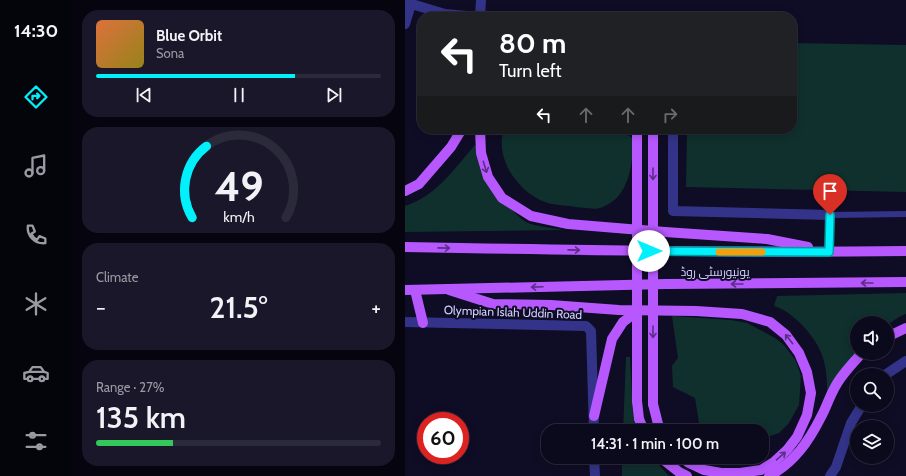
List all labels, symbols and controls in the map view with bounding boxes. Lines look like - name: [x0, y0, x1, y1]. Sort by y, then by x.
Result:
- text: 14:30: [14, 20, 58, 42]
- text: 80 m: [499, 26, 566, 60]
- text: Blue Orbit: [156, 27, 222, 45]
- icon: left: [433, 28, 485, 80]
- text: Sona: [156, 45, 184, 61]
- text: Turn left: [499, 60, 562, 82]
- icon: directions: [22, 83, 50, 111]
- icon: previous: [133, 84, 155, 106]
- icon: pause: [228, 84, 250, 106]
- icon: next: [323, 84, 345, 106]
- icon: left: [533, 104, 555, 126]
- icon: ahead: [575, 104, 597, 126]
- icon: ahead: [617, 104, 639, 126]
- icon: right: [659, 104, 681, 126]
- icon: music: [22, 152, 50, 180]
- text: 49: [214, 161, 263, 211]
- one-way arrow: [482, 161, 489, 174]
- one-way arrow: [649, 167, 657, 180]
- pin: [813, 174, 847, 215]
- icon: arrive: [819, 180, 841, 202]
- text: km/h: [223, 207, 254, 225]
- icon: phone: [22, 221, 50, 249]
- position arrow: [628, 230, 670, 272]
- one-way arrow: [437, 244, 450, 252]
- one-way arrow: [567, 246, 580, 254]
- street label: یونیورسٹی روڈ: [680, 264, 750, 279]
- text: Climate: [96, 269, 138, 285]
- one-way arrow: [861, 279, 874, 287]
- one-way arrow: [731, 280, 744, 288]
- one-way arrow: [531, 284, 544, 291]
- text: 21.5°: [210, 289, 267, 326]
- icon: climate: [22, 290, 50, 318]
- text: −: [96, 294, 106, 321]
- text: +: [371, 294, 381, 321]
- street label: Olympian Islah Uddin Road: [444, 302, 582, 322]
- map controls: [850, 316, 894, 464]
- button: sound: [850, 316, 894, 360]
- one-way arrow: [649, 325, 657, 338]
- one-way arrow: [785, 334, 794, 344]
- icon: car: [22, 359, 50, 387]
- button: search: [850, 368, 894, 412]
- text: Range · 27%: [96, 379, 164, 395]
- text: 135 km: [96, 399, 186, 436]
- speed limit sign: 60: [417, 412, 469, 464]
- button: layers: [850, 420, 894, 464]
- icon: filters: [22, 427, 50, 455]
- text: 14:31 · 1 min · 100 m: [591, 435, 719, 453]
- one-way arrow: [776, 451, 787, 460]

